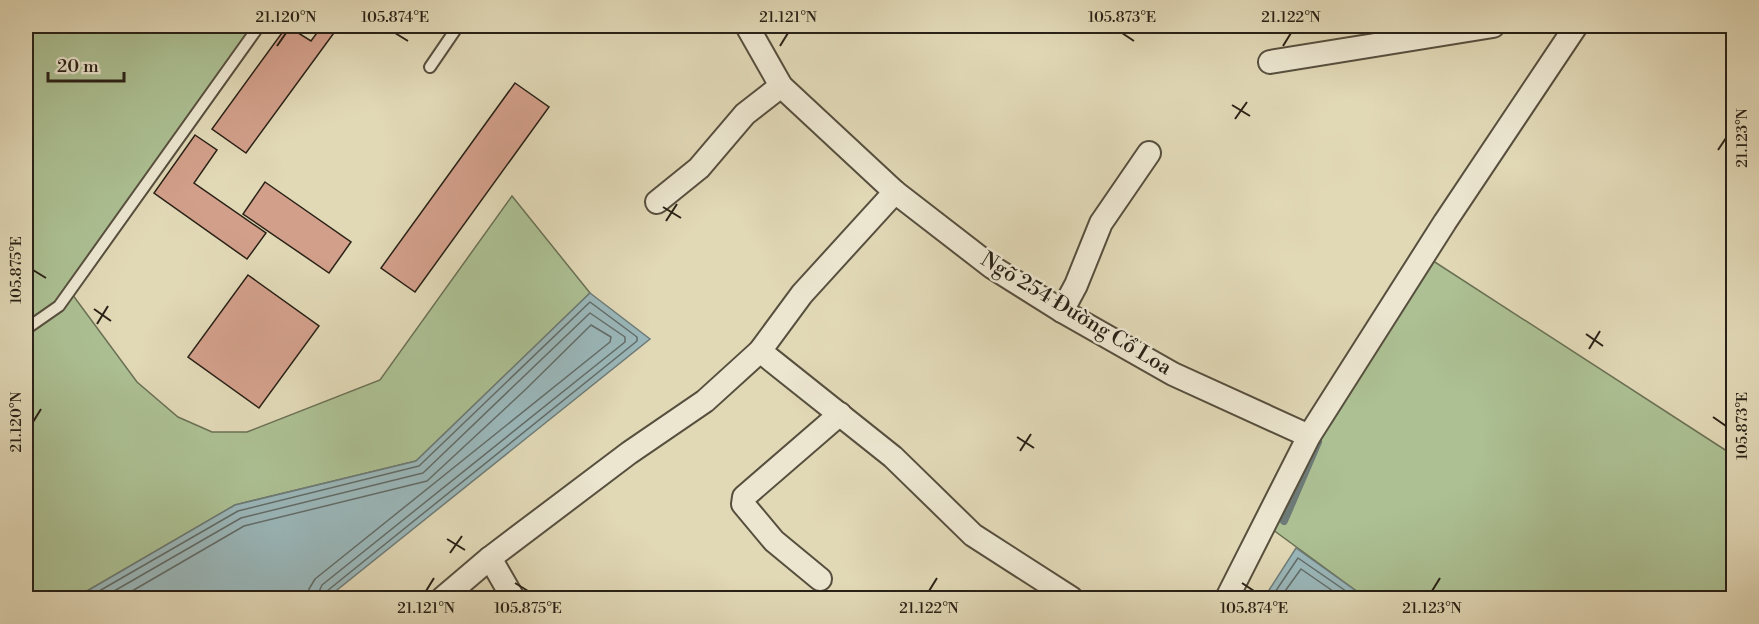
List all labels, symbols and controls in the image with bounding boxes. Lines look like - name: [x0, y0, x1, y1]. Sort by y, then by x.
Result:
- text: 21.120°N: [256, 8, 316, 27]
- text: 105.874°E: [361, 8, 429, 27]
- text: 21.121°N: [759, 8, 817, 27]
- text: 105.873°E: [1088, 8, 1156, 27]
- text: 21.122°N: [1261, 8, 1321, 27]
- scale bar: [48, 45, 124, 83]
- text: 20 m: [57, 55, 99, 78]
- text: 21.123°N: [1733, 108, 1752, 168]
- text: 105.875°E: [7, 236, 26, 304]
- street label: Ngõ 254 Đường Cổ Loa: [976, 247, 1176, 382]
- text: 21.120°N: [7, 392, 26, 452]
- text: 105.873°E: [1733, 392, 1752, 460]
- text: 21.121°N: [397, 599, 455, 618]
- text: 105.875°E: [494, 599, 562, 618]
- text: 21.122°N: [899, 599, 959, 618]
- text: 105.874°E: [1220, 599, 1288, 618]
- text: 21.123°N: [1402, 599, 1462, 618]

